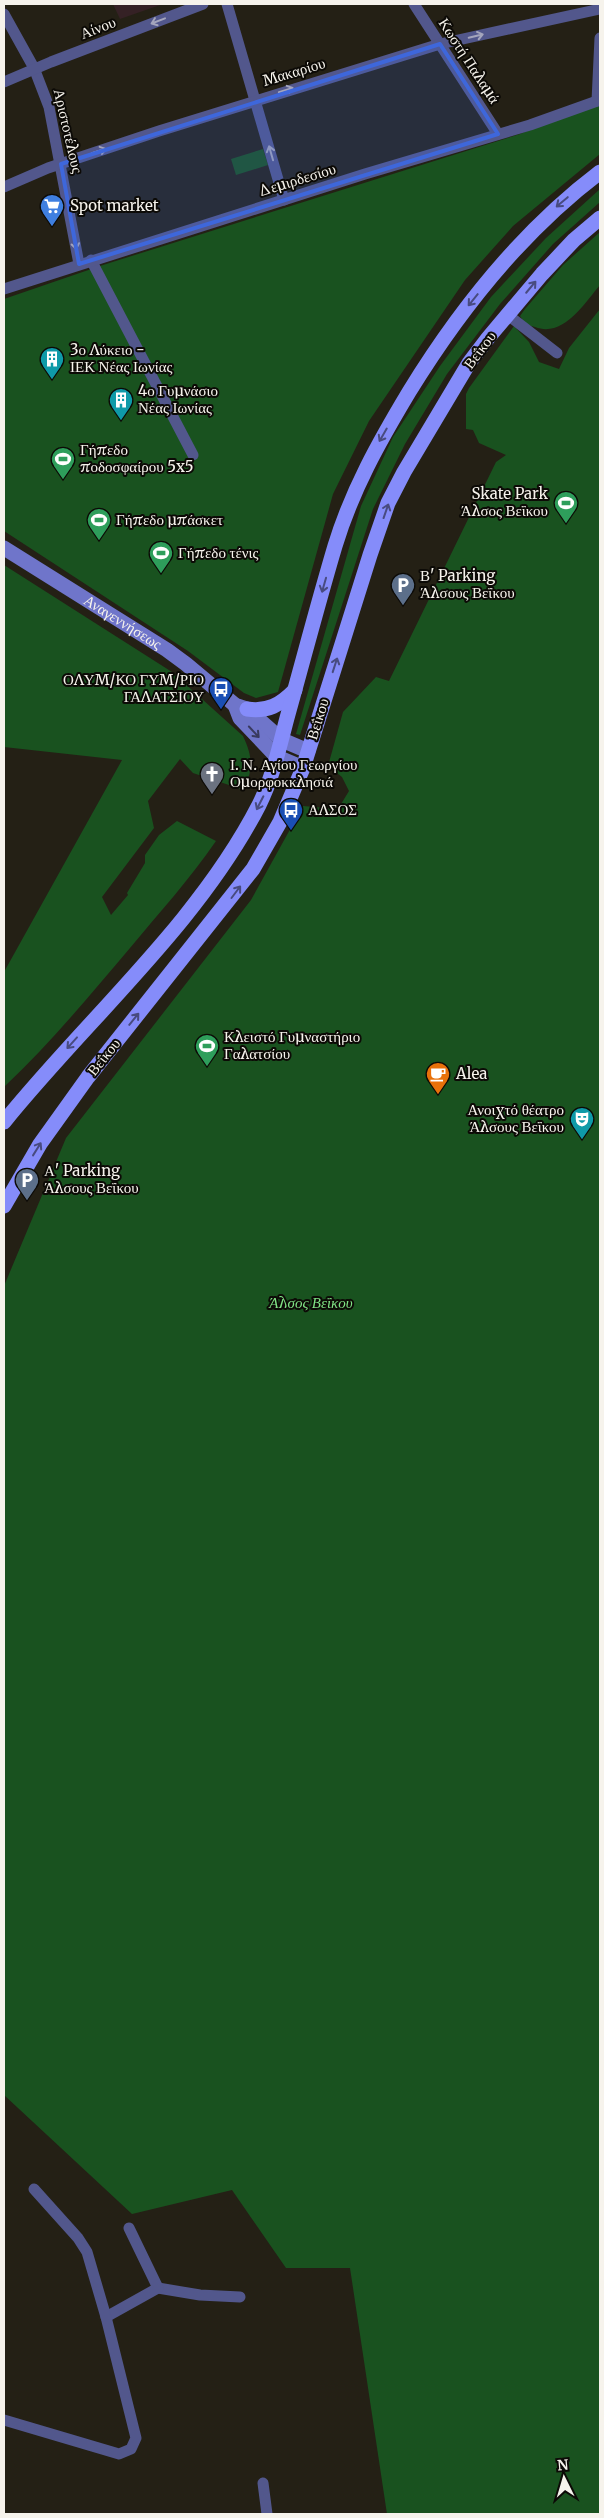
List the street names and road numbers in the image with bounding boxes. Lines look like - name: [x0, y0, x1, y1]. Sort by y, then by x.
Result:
- street label: Αίνου: [77, 12, 118, 43]
- street label: Κωστή Παλαμά: [435, 14, 504, 107]
- street label: Μακαρίου: [260, 53, 327, 90]
- street label: Αριστοτέλους: [50, 87, 87, 175]
- street label: Δεμιρδεσίου: [256, 159, 338, 200]
- street label: Βεΐκου: [459, 327, 500, 372]
- street label: Αναγεννήσεως: [80, 590, 166, 653]
- street label: Βεΐκου: [302, 696, 333, 742]
- street label: Βεΐκου: [83, 1034, 124, 1079]

